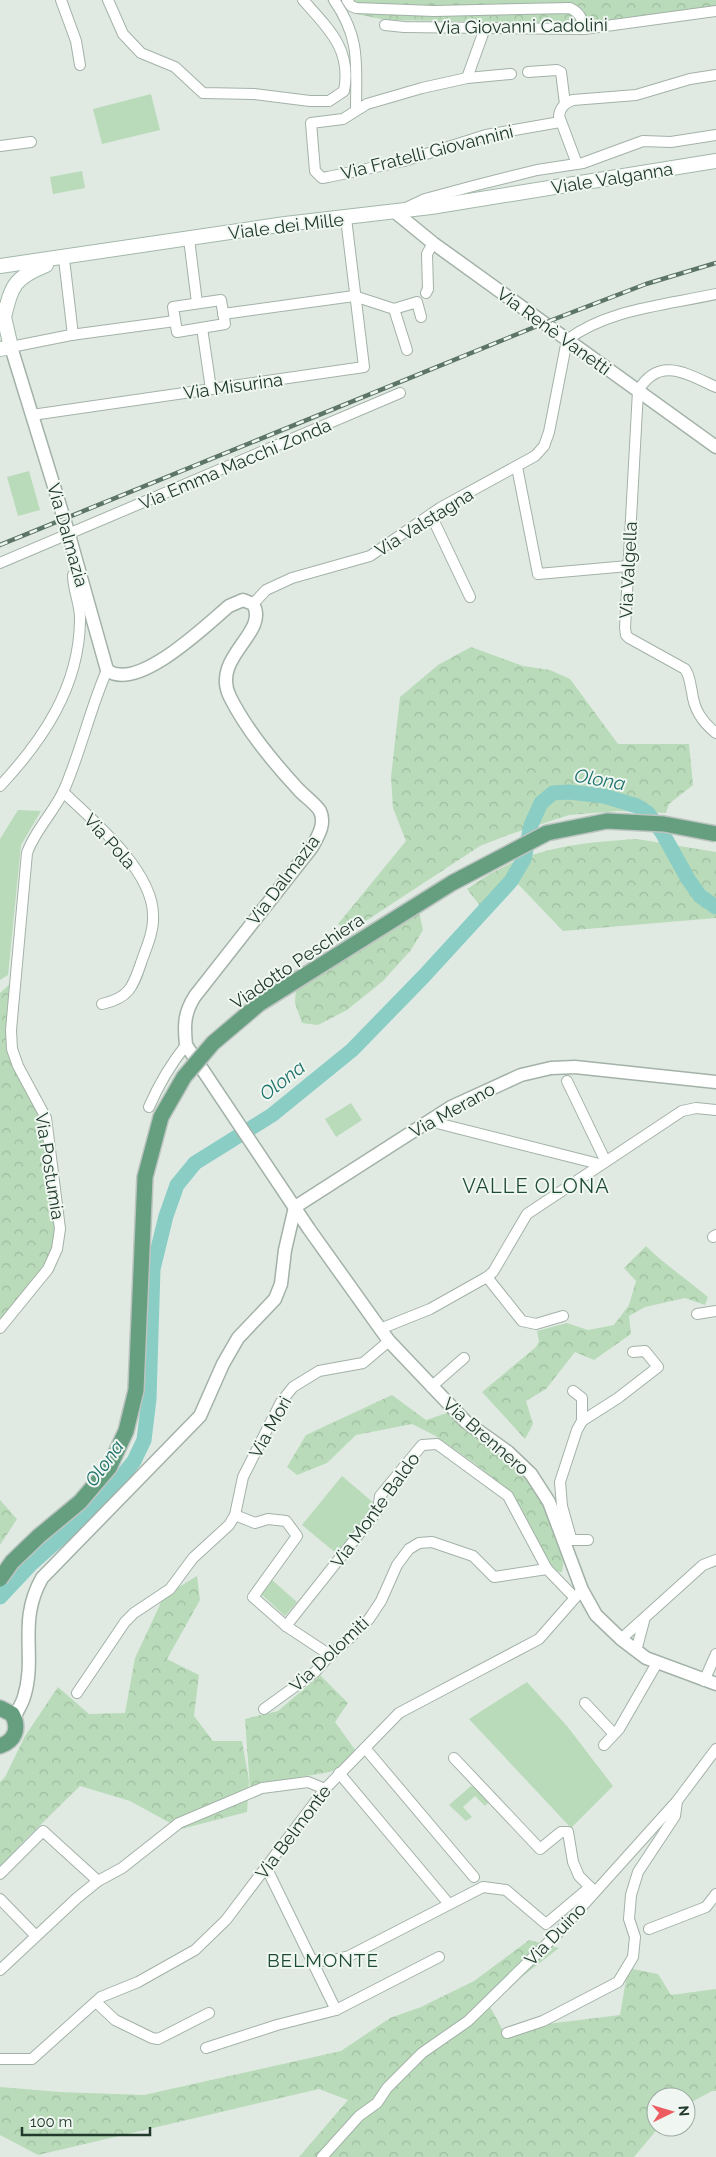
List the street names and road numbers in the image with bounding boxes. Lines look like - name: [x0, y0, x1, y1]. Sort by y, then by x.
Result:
- street label: Via Giovanni Cadolini: [434, 14, 608, 38]
- street label: Via Fratelli Giovannini: [339, 120, 515, 184]
- street label: Viale Valganna: [550, 158, 674, 198]
- street label: Viale dei Mille: [227, 208, 345, 244]
- street label: Via Renè Vanetti: [493, 283, 615, 379]
- street label: Via Misurina: [182, 369, 284, 403]
- street label: Via Emma Macchi Zonda: [136, 414, 334, 514]
- street label: Via Dalmazia: [43, 481, 93, 589]
- street label: Via Valstagna: [371, 483, 477, 561]
- street label: Via Valgella: [615, 521, 641, 619]
- street label: Via Pola: [80, 809, 140, 873]
- street label: Via Dalmazia: [242, 831, 324, 929]
- street label: Viadotto Peschiera: [226, 909, 368, 1013]
- street label: Via Merano: [406, 1078, 498, 1142]
- street label: Via Postumia: [31, 1111, 69, 1221]
- street label: Via Mori: [245, 1393, 295, 1461]
- street label: Via Brennero: [439, 1393, 534, 1479]
- street label: Via Monte Baldo: [326, 1448, 424, 1572]
- street label: Via Dolomiti: [285, 1612, 373, 1696]
- street label: Via Belmonte: [251, 1781, 335, 1883]
- street label: Via Duino: [520, 1898, 590, 1970]

